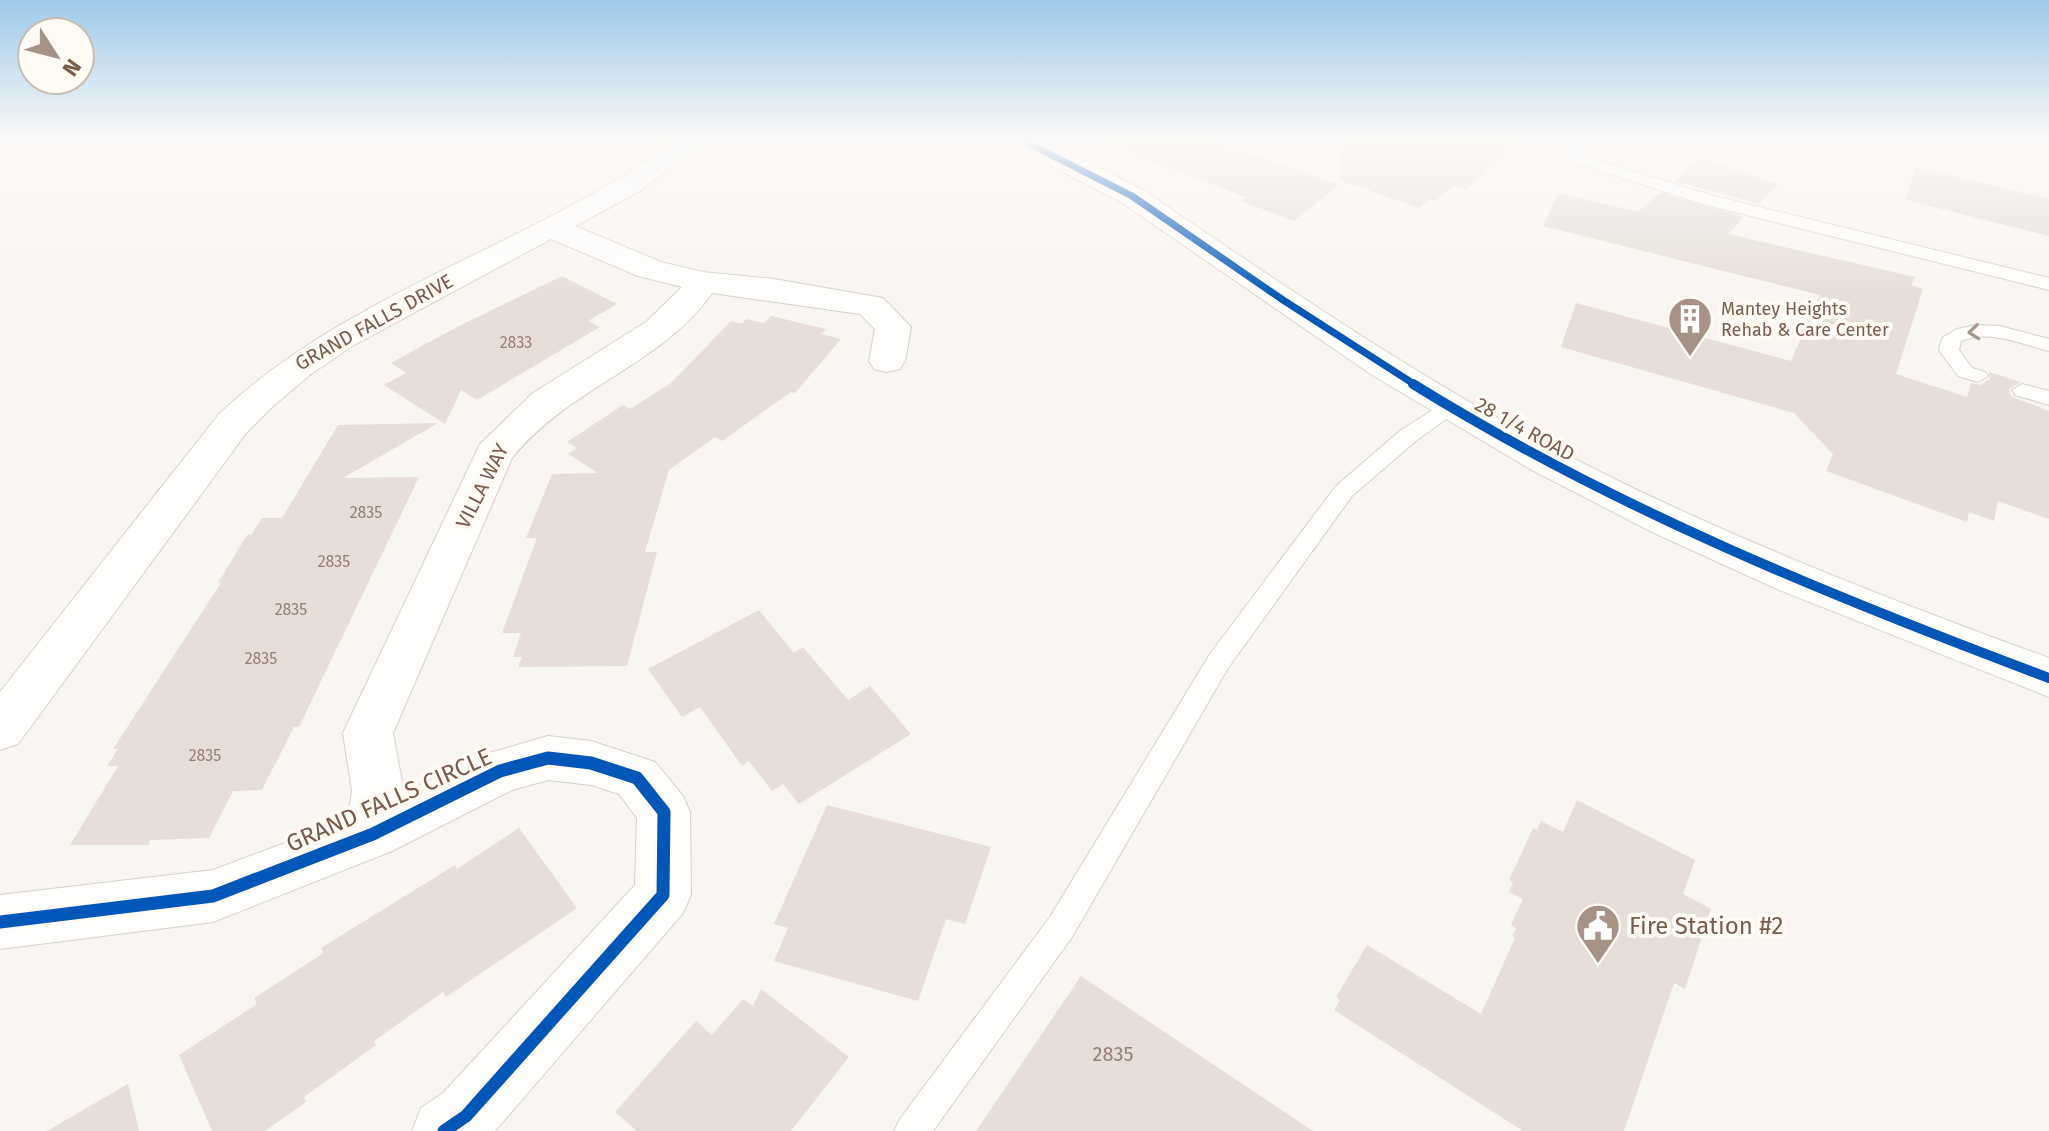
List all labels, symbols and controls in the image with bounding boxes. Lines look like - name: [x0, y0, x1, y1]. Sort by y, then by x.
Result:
- north arrow: [16, 16, 96, 96]
- text: N: [57, 54, 87, 81]
- street label: GRAND FALLS DRIVE: [291, 269, 457, 375]
- building icon: Mantey Heights Rehab & Care Center: [1666, 295, 1714, 358]
- place label: Mantey Heights Rehab & Care Center: [1721, 298, 1889, 341]
- one-way arrow: [1967, 323, 1980, 340]
- house number: 2833: [500, 333, 532, 352]
- street label: 28 1/4 ROAD: [1471, 392, 1579, 466]
- street label: VILLA WAY: [450, 440, 514, 532]
- house number: 2835: [350, 503, 382, 522]
- house number: 2835: [318, 552, 350, 571]
- house number: 2835: [275, 600, 307, 619]
- house number: 2835: [245, 649, 277, 668]
- street label: GRAND FALLS CIRCLE: [282, 742, 496, 858]
- house number: 2835: [189, 746, 221, 765]
- public building icon: Fire Station #2: [1574, 902, 1622, 965]
- place label: Fire Station #2: [1629, 912, 1783, 940]
- house number: 2835: [1093, 1042, 1133, 1066]

